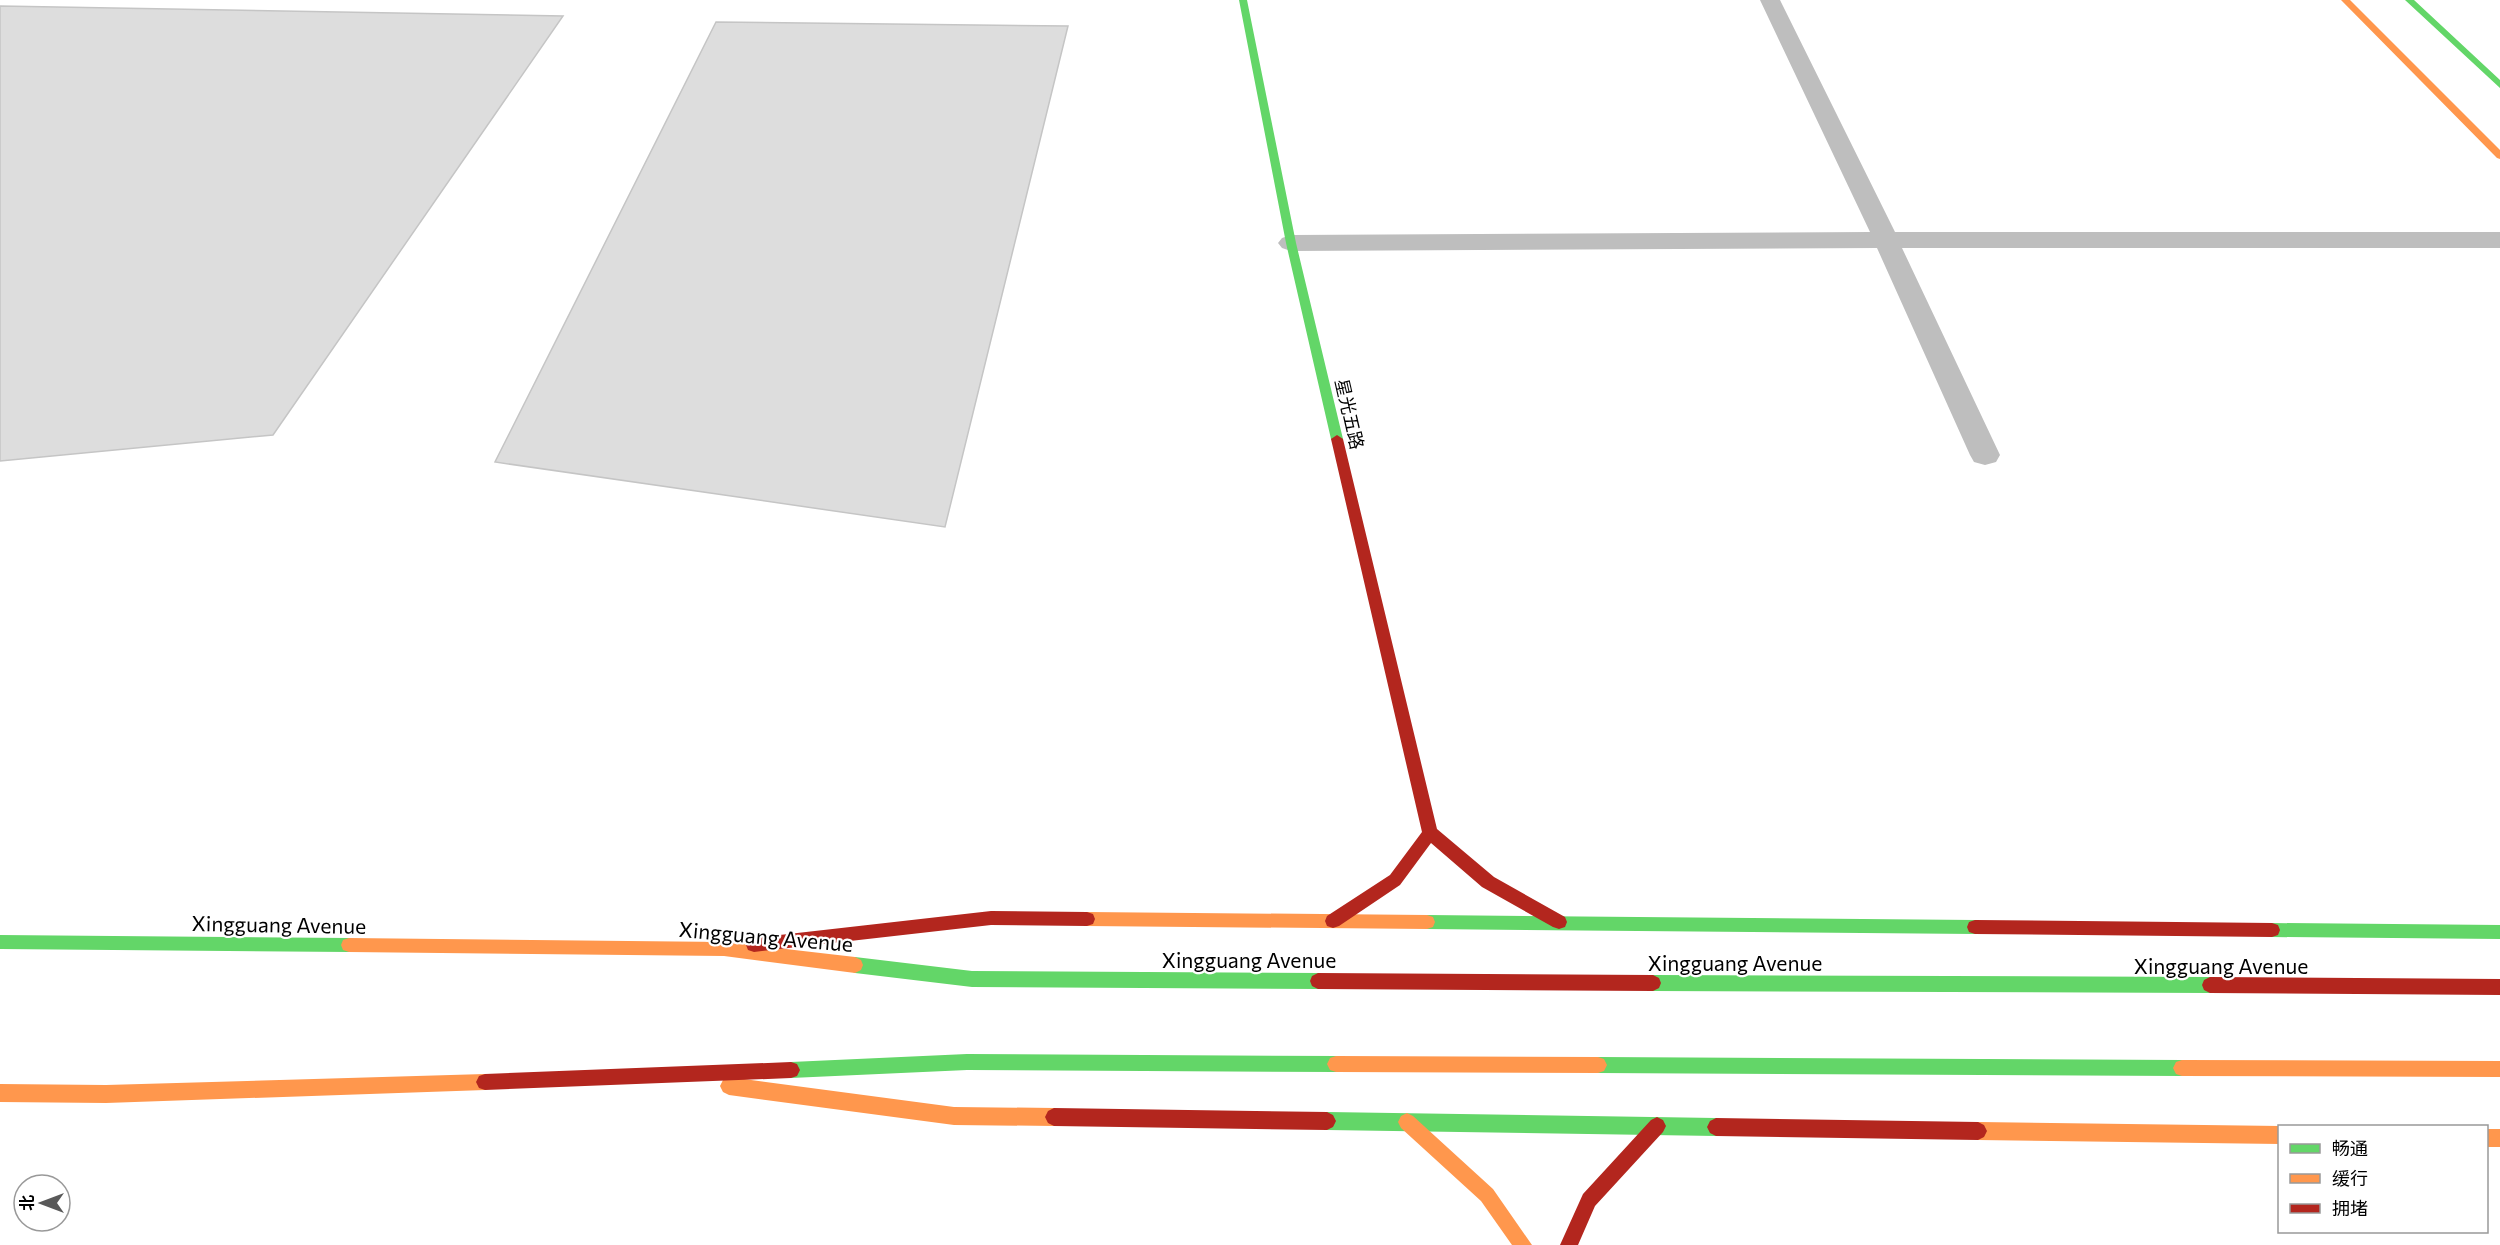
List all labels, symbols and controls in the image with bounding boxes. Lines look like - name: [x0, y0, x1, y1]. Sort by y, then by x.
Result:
- street label: 星光五路: [1331, 376, 1369, 452]
- street label: Xingguang Avenue: [191, 910, 367, 938]
- street label: Xingguang Avenue: [678, 916, 854, 956]
- street label: Xingguang Avenue: [1162, 947, 1336, 972]
- street label: Xingguang Avenue: [1648, 950, 1822, 975]
- street label: Xingguang Avenue: [2134, 953, 2308, 978]
- legend: [2278, 1125, 2488, 1233]
- text: 畅通: [2332, 1137, 2368, 1159]
- text: 缓行: [2332, 1167, 2368, 1189]
- north arrow: [12, 1173, 72, 1233]
- text: 北: [17, 1195, 36, 1211]
- text: 拥堵: [2332, 1197, 2368, 1219]

